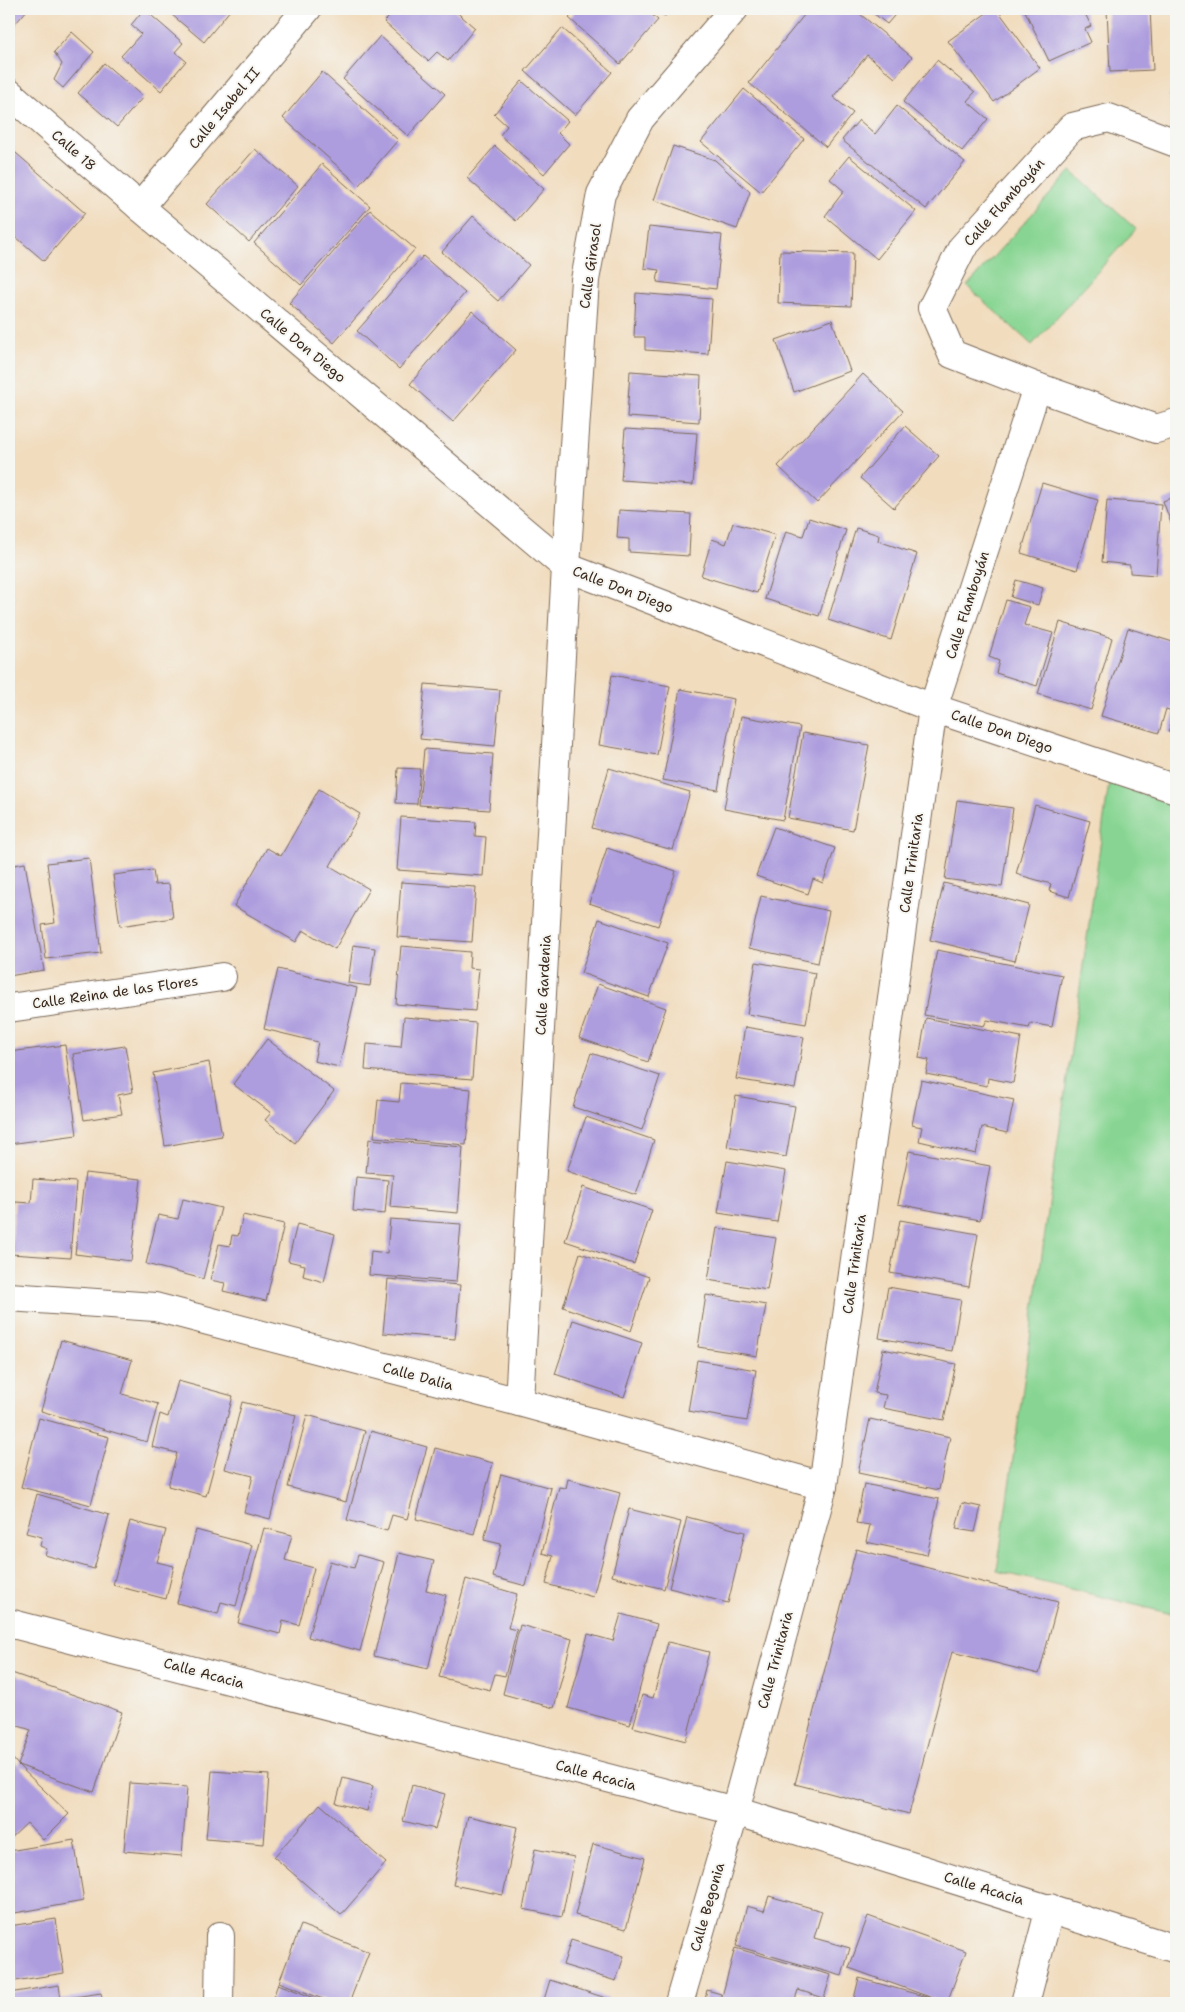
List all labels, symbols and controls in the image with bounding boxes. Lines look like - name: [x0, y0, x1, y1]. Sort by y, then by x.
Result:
- street label: Calle Isabel II: [184, 63, 264, 153]
- street label: Calle 18: [48, 126, 100, 174]
- street label: Calle Flamboyán: [960, 154, 1049, 250]
- street label: Calle Girasol: [575, 221, 605, 310]
- street label: Calle Don Diego: [256, 304, 350, 386]
- street label: Calle Flamboyán: [941, 548, 993, 661]
- street label: Calle Don Diego: [570, 561, 676, 617]
- street label: Calle Don Diego: [949, 705, 1055, 757]
- street label: Calle Trinitaria: [895, 812, 927, 914]
- street label: Calle Gardenia: [531, 934, 555, 1036]
- street label: Calle Reina de las Flores: [31, 971, 199, 1013]
- street label: Calle Trinitaria: [838, 1213, 870, 1315]
- street label: Calle Dalia: [381, 1358, 455, 1394]
- street label: Calle Trinitaria: [753, 1609, 797, 1711]
- street label: Calle Acacia: [162, 1654, 247, 1692]
- street label: Calle Acacia: [554, 1756, 639, 1794]
- street label: Calle Begonia: [686, 1860, 728, 1954]
- street label: Calle Acacia: [942, 1867, 1026, 1909]

